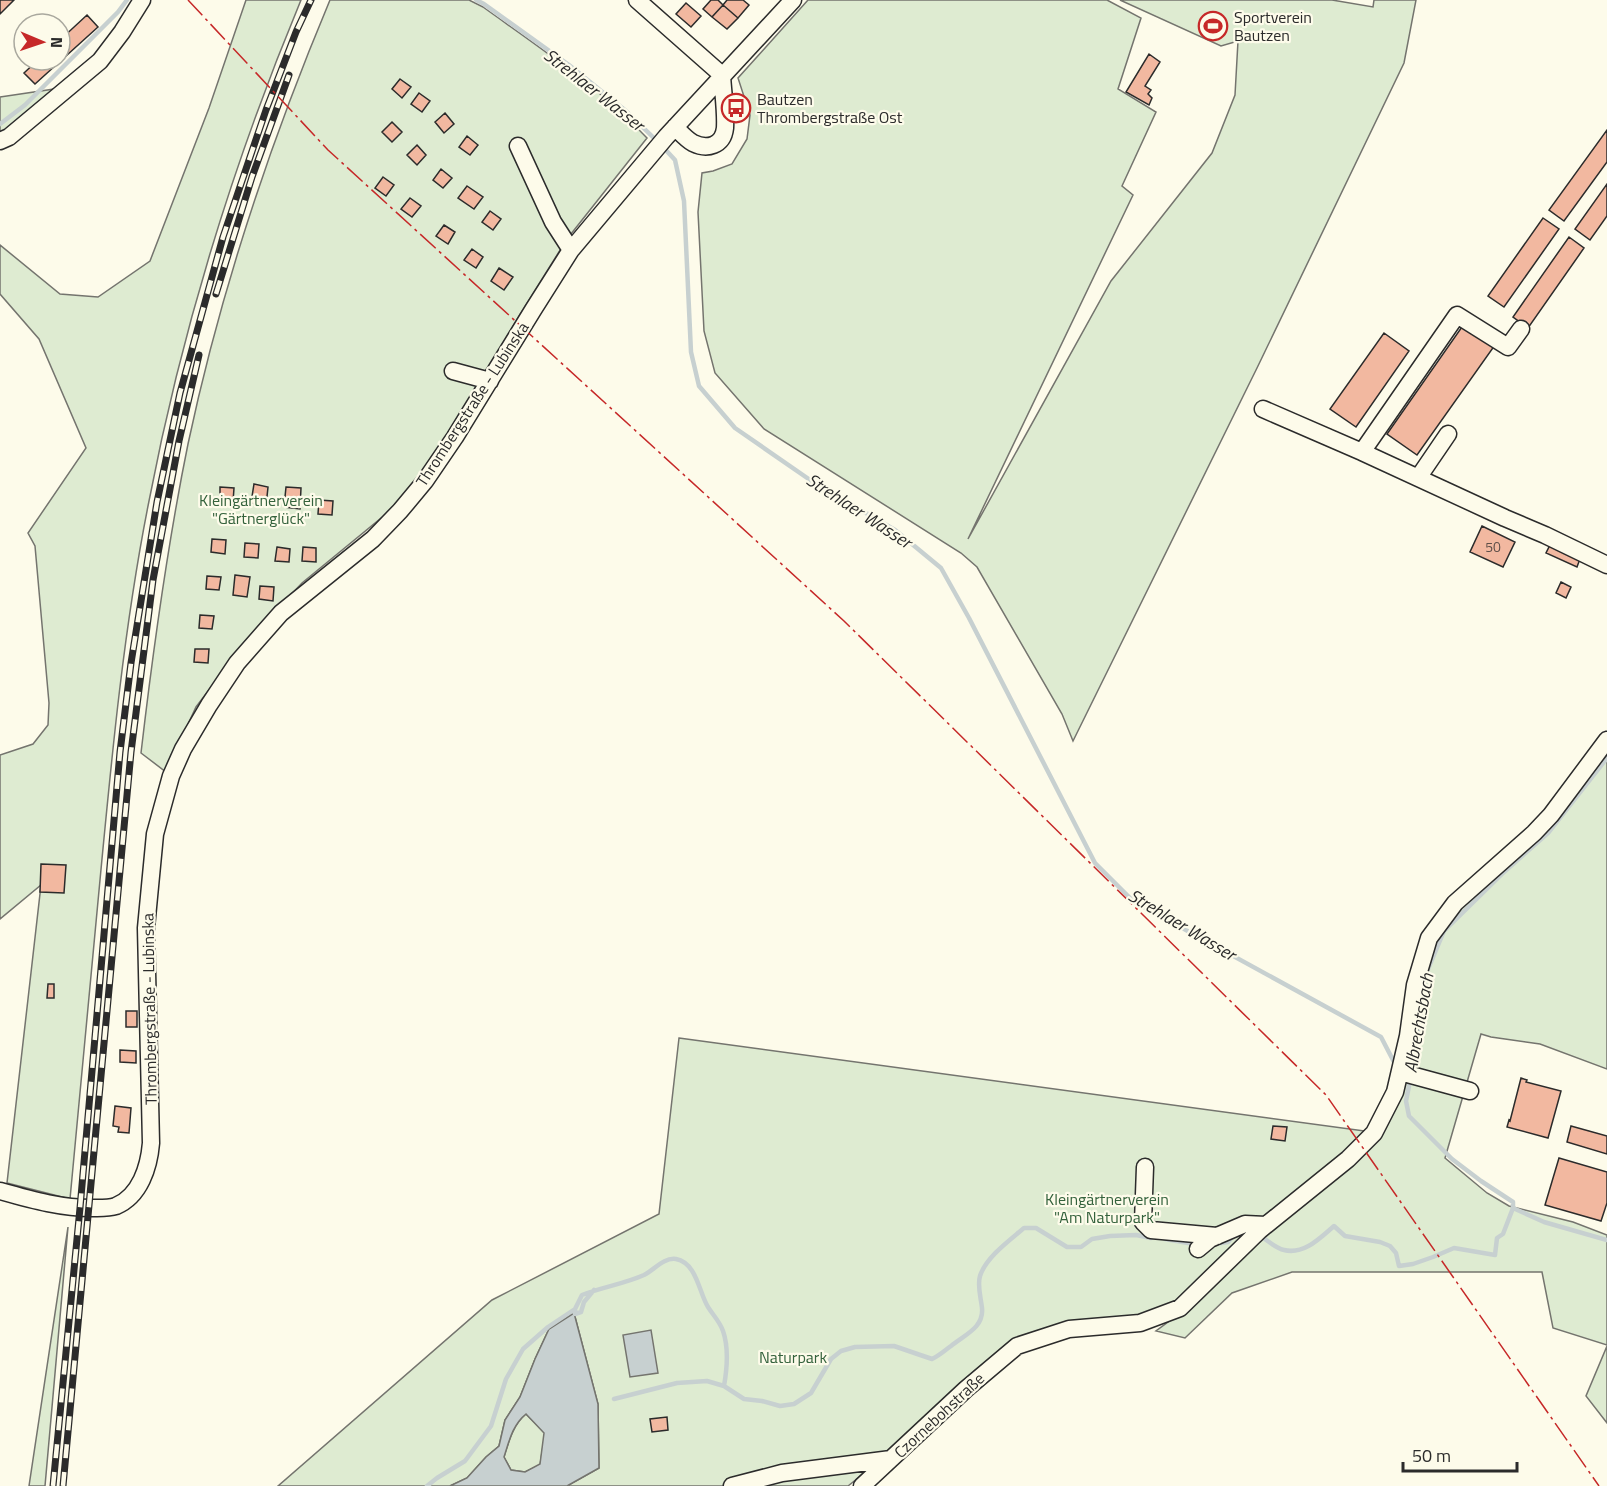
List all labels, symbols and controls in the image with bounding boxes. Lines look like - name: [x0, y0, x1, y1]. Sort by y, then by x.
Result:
- place label: Sportverein Bautzen: [1234, 5, 1312, 47]
- sports icon: Sportverein Bautzen: [1197, 10, 1229, 42]
- north arrow: [12, 12, 72, 72]
- text: N: [45, 37, 69, 48]
- water label: Strehlaer Wasser: [538, 42, 652, 139]
- place label: Bautzen Thrombergstraße Ost: [757, 87, 903, 129]
- bus stop icon: Bautzen Thrombergstraße Ost: [720, 92, 752, 124]
- street label: Thrombergstraße - Lubinska: [410, 317, 534, 491]
- water label: Strehlaer Wasser: [801, 466, 919, 556]
- park label: Kleingärtnerverein "Gärtnerglück": [199, 488, 323, 530]
- house number: 50: [1485, 536, 1501, 557]
- water label: Strehlaer Wasser: [1123, 882, 1243, 969]
- street label: Thrombergstraße - Lubinska: [135, 913, 163, 1105]
- water label: Albrechtsbach: [1396, 970, 1441, 1075]
- park label: Kleingärtnerverein "Am Naturpark": [1045, 1187, 1169, 1229]
- park label: Naturpark: [759, 1345, 827, 1369]
- street label: Czornebohstraße: [888, 1367, 990, 1463]
- scale bar: [1403, 1435, 1517, 1473]
- text: 50 m: [1412, 1442, 1451, 1469]

